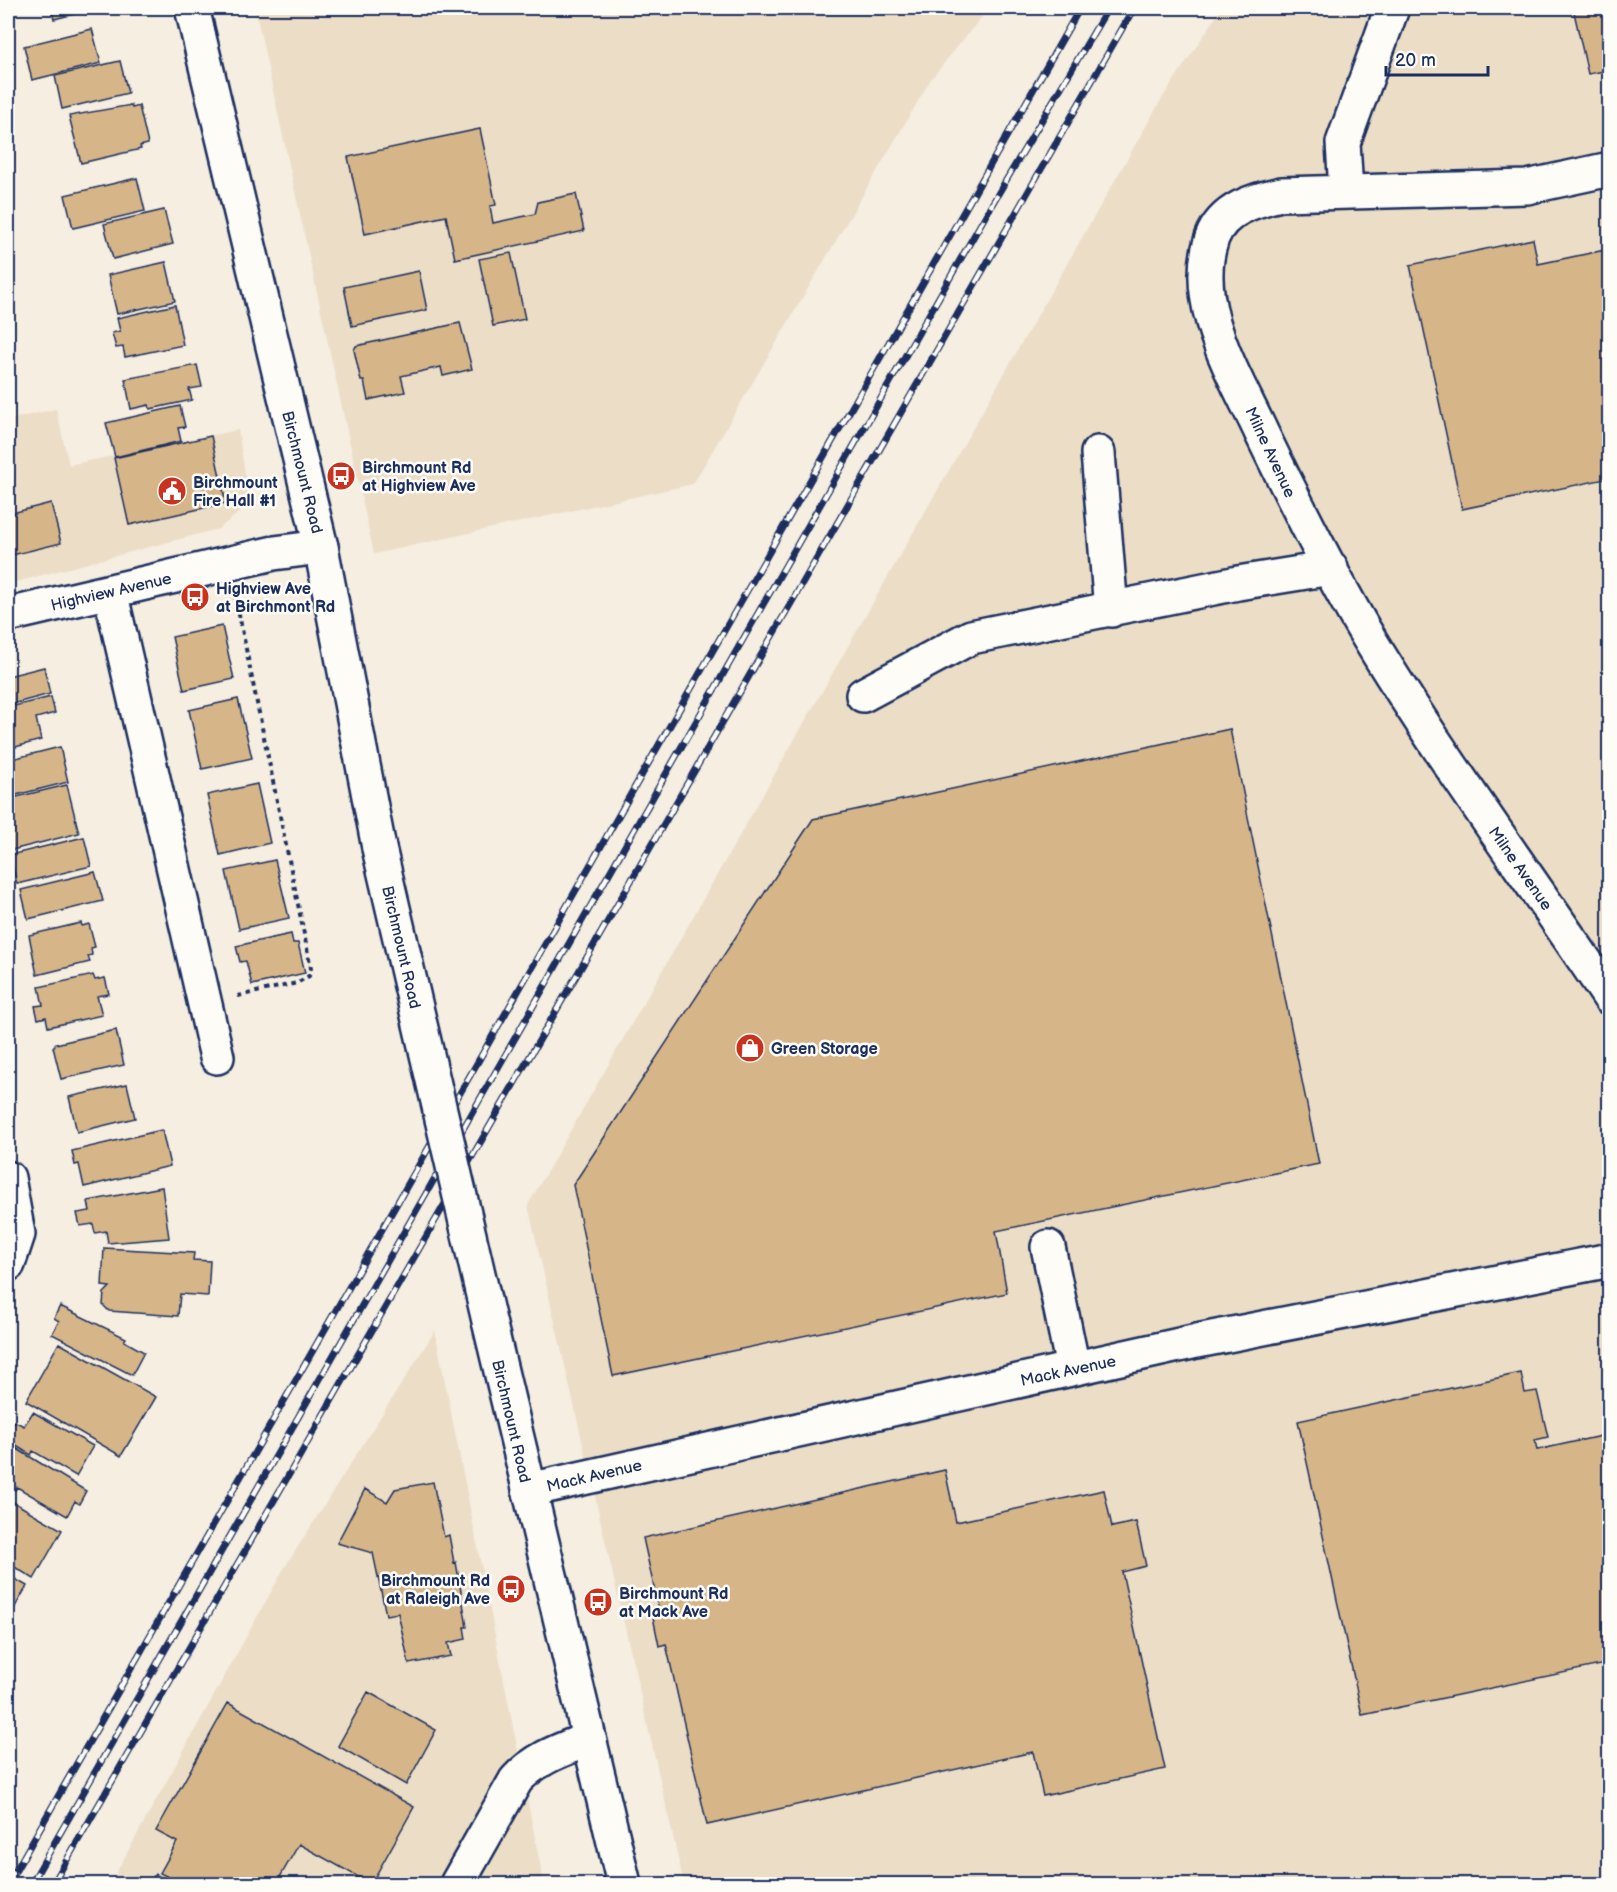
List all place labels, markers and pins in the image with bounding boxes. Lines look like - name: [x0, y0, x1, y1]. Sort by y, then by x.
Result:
- place label: Birchmount Rd at Highview Ave: [362, 459, 476, 496]
- bus stop icon: Birchmount Rd at Highview Ave: [325, 460, 357, 492]
- place label: Birchmount Fire Hall #1: [193, 474, 278, 511]
- public building icon: Birchmount Fire Hall #1: [156, 475, 188, 507]
- place label: Highview Ave at Birchmont Rd: [216, 580, 335, 617]
- bus stop icon: Highview Ave at Birchmont Rd: [179, 581, 211, 613]
- shop icon: Green Storage: [734, 1032, 766, 1064]
- place label: Green Storage: [771, 1040, 878, 1059]
- place label: Birchmount Rd at Raleigh Ave: [381, 1572, 490, 1609]
- bus stop icon: Birchmount Rd at Raleigh Ave: [495, 1573, 527, 1605]
- place label: Birchmount Rd at Mack Ave: [619, 1585, 728, 1622]
- bus stop icon: Birchmount Rd at Mack Ave: [582, 1586, 614, 1618]

